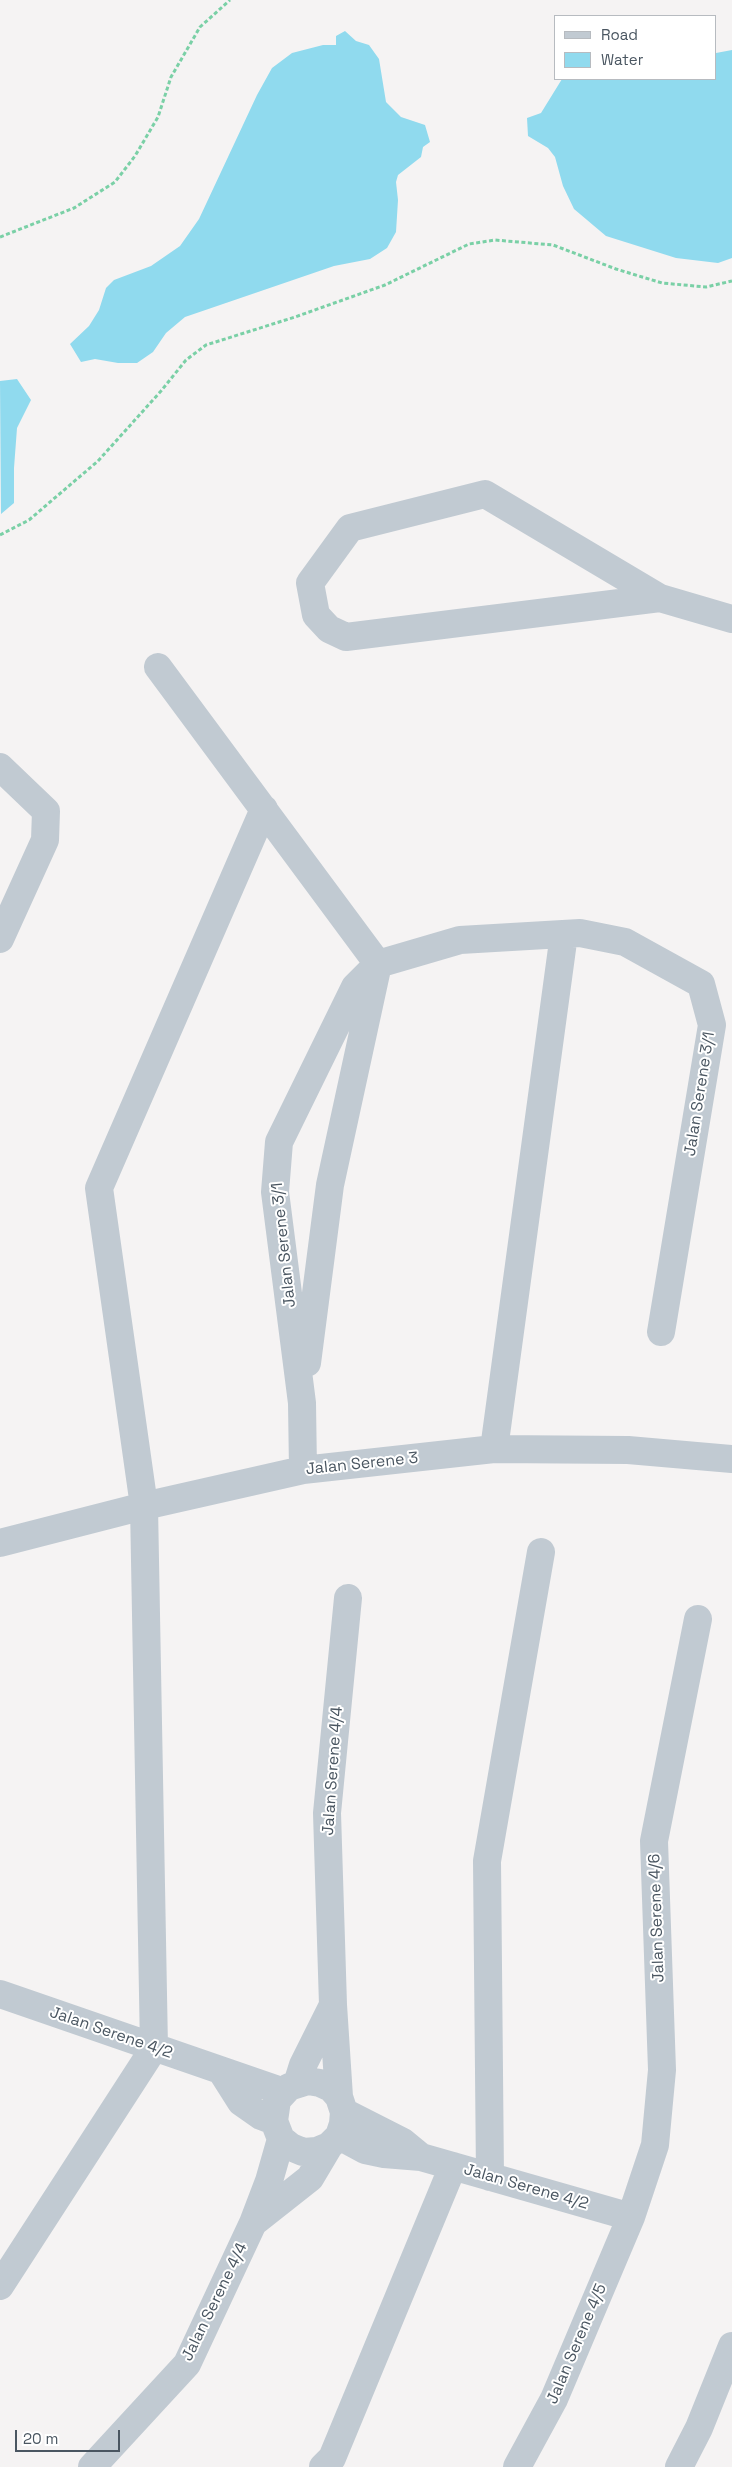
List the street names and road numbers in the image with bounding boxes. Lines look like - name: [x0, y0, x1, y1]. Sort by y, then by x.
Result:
- street label: Jalan Serene 3/1: [681, 1031, 719, 1157]
- street label: Jalan Serene 3/1: [268, 1182, 300, 1308]
- street label: Jalan Serene 3: [305, 1449, 419, 1479]
- street label: Jalan Serene 4/4: [319, 1706, 347, 1836]
- street label: Jalan Serene 4/6: [645, 1853, 669, 1983]
- street label: Jalan Serene 4/2: [47, 2003, 175, 2063]
- street label: Jalan Serene 4/2: [461, 2160, 591, 2214]
- street label: Jalan Serene 4/4: [178, 2240, 252, 2364]
- street label: Jalan Serene 4/5: [543, 2281, 611, 2407]

